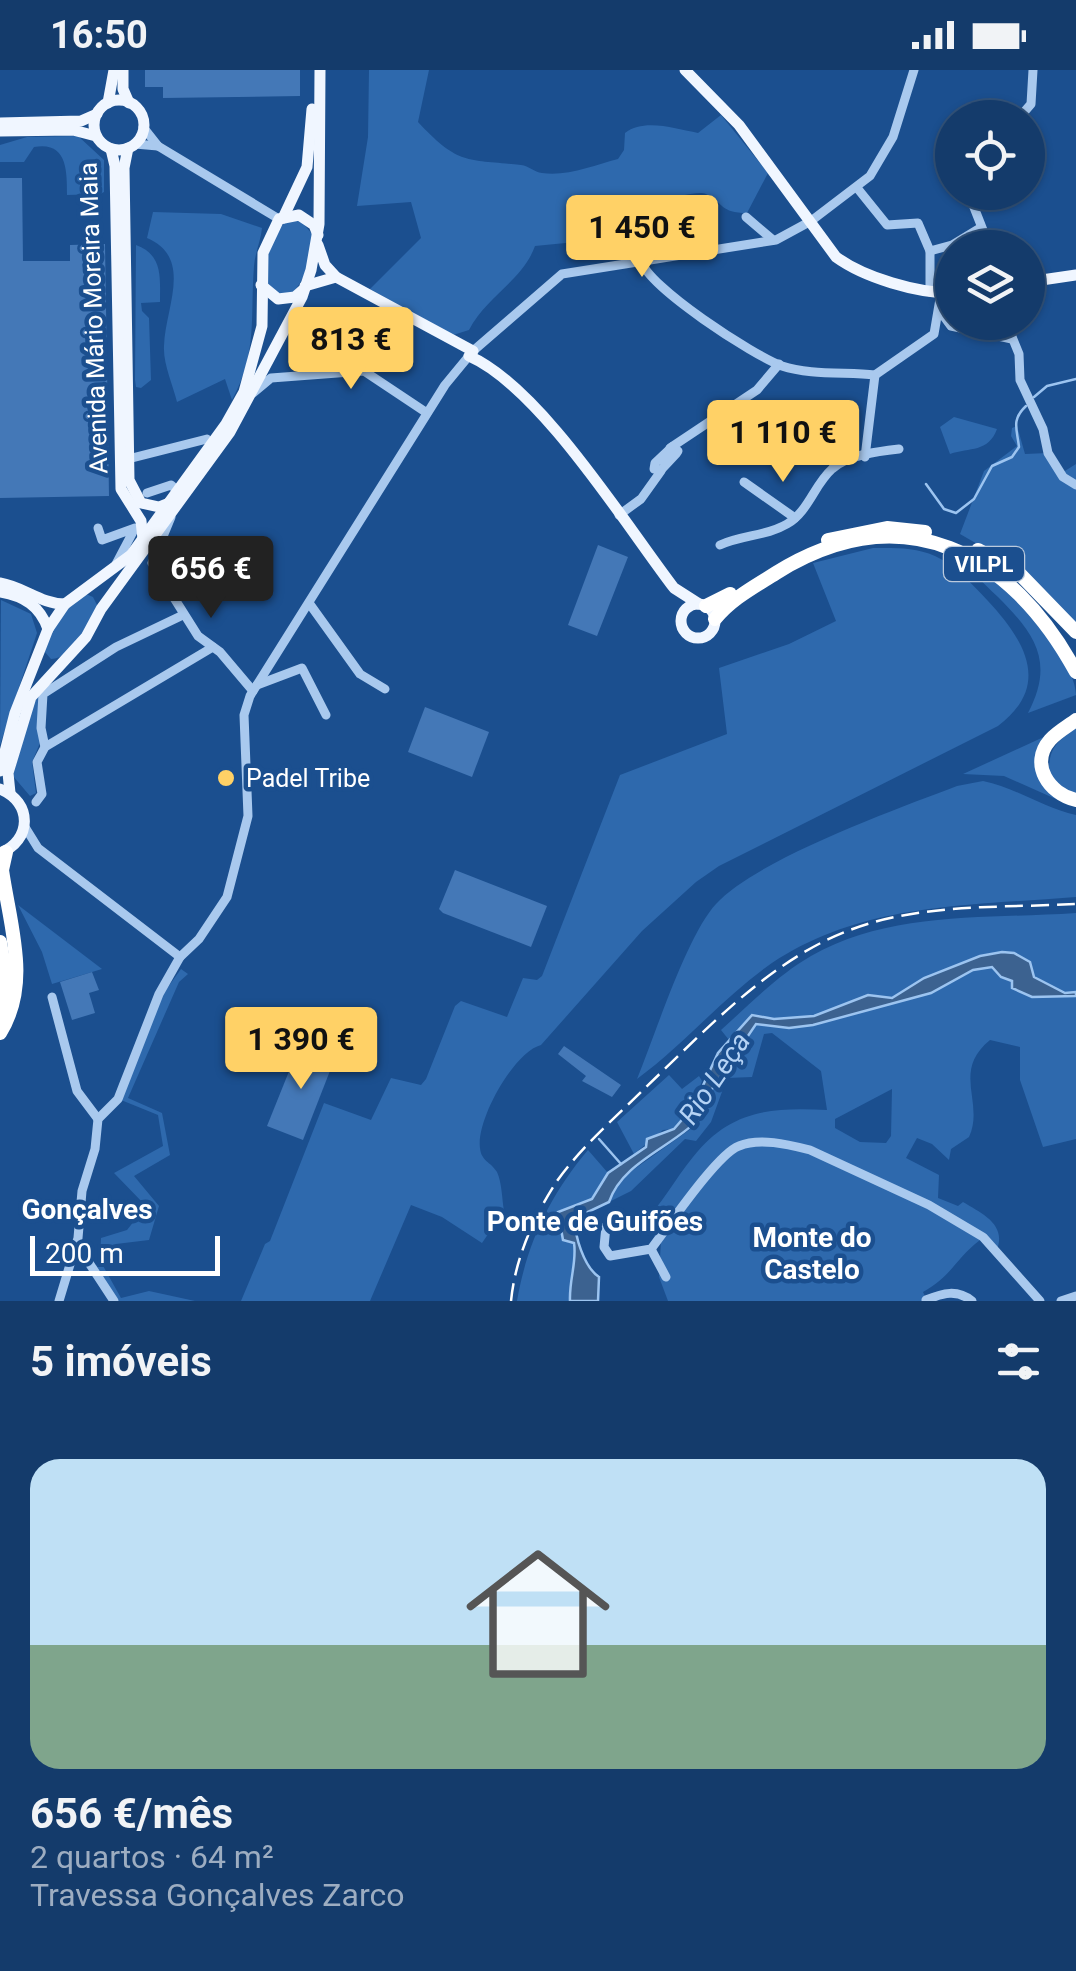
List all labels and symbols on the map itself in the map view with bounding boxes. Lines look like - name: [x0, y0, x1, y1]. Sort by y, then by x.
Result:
- street label: Avenida Mário Moreira Maia: [74, 162, 113, 474]
- pin: 1 450 €: [550, 195, 734, 280]
- pin: 813 €: [281, 307, 421, 392]
- pin: 1 110 €: [691, 400, 875, 485]
- pin: 656 €: [141, 536, 281, 621]
- road number: VILPL: [944, 547, 1024, 581]
- place label: Padel Tribe: [246, 764, 370, 793]
- marker: Padel Tribe: [215, 767, 237, 789]
- pin: 1 390 €: [209, 1007, 393, 1092]
- water label: Rio Leça: [672, 1026, 757, 1131]
- district label: Gonçalves: [21, 1193, 153, 1226]
- district label: Ponte de Guifões: [487, 1205, 703, 1238]
- district label: Monte do Castelo: [752, 1221, 872, 1286]
- scale bar: [30, 1231, 220, 1276]

